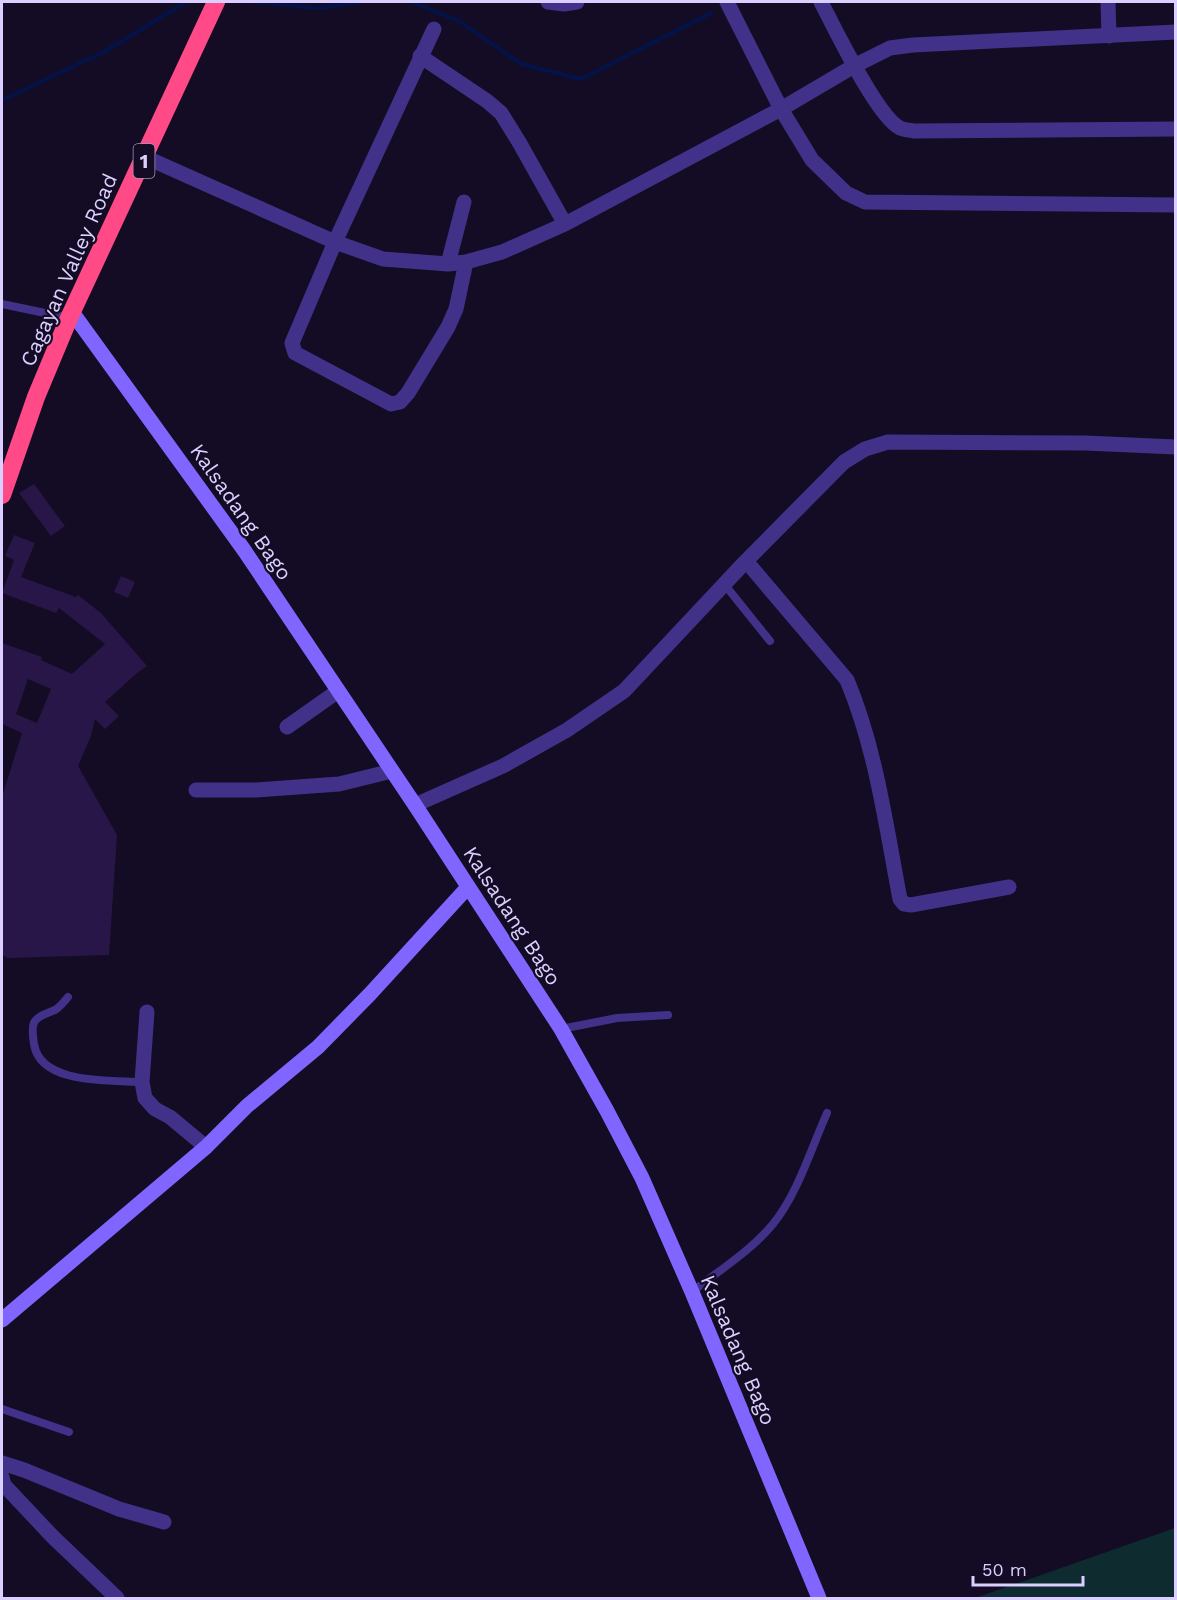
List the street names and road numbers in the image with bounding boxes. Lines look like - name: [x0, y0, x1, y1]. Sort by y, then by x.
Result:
- road number: 1: [134, 144, 154, 178]
- street label: Cagayan Valley Road: [15, 170, 122, 370]
- street label: Kalsadang Bago: [185, 439, 298, 585]
- street label: Kalsadang Bago: [458, 842, 567, 990]
- street label: Kalsadang Bago: [696, 1271, 781, 1429]

